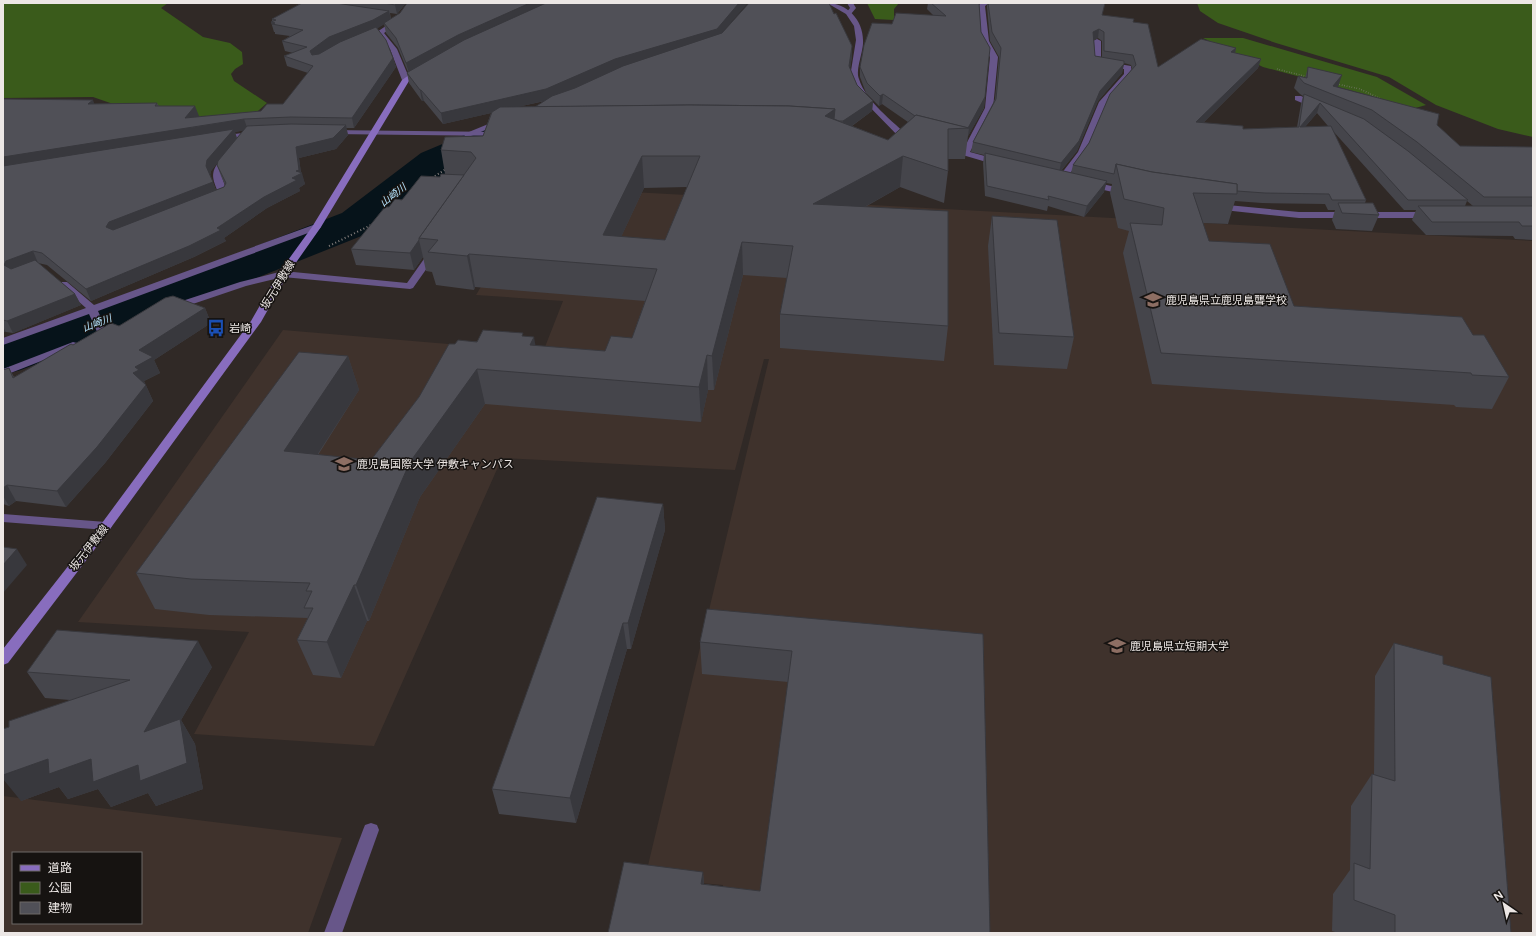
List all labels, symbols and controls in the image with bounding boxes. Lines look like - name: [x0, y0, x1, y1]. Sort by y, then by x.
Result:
- water label: 山崎川: [377, 180, 410, 209]
- street label: 坂元伊敷線: [258, 258, 298, 312]
- school or university icon: 鹿児島県立鹿児島聾学校: [1143, 290, 1163, 310]
- place label: 鹿児島県立鹿児島聾学校: [1166, 294, 1287, 307]
- water label: 山崎川: [81, 311, 114, 334]
- bus stop icon: 岩崎: [206, 318, 226, 338]
- place label: 岩崎: [229, 322, 251, 335]
- school or university icon: 鹿児島国際大学 伊敷キャンパス: [334, 454, 354, 474]
- place label: 鹿児島国際大学 伊敷キャンパス: [357, 458, 514, 471]
- street label: 坂元伊敷線: [67, 522, 111, 574]
- school or university icon: 鹿児島県立短期大学: [1107, 636, 1127, 656]
- place label: 鹿児島県立短期大学: [1130, 640, 1229, 653]
- legend: [12, 852, 142, 924]
- text: 道路: [48, 861, 72, 875]
- text: 公園: [48, 881, 72, 895]
- north arrow: [1484, 884, 1524, 924]
- text: N: [1492, 888, 1506, 904]
- text: 建物: [48, 901, 72, 915]

